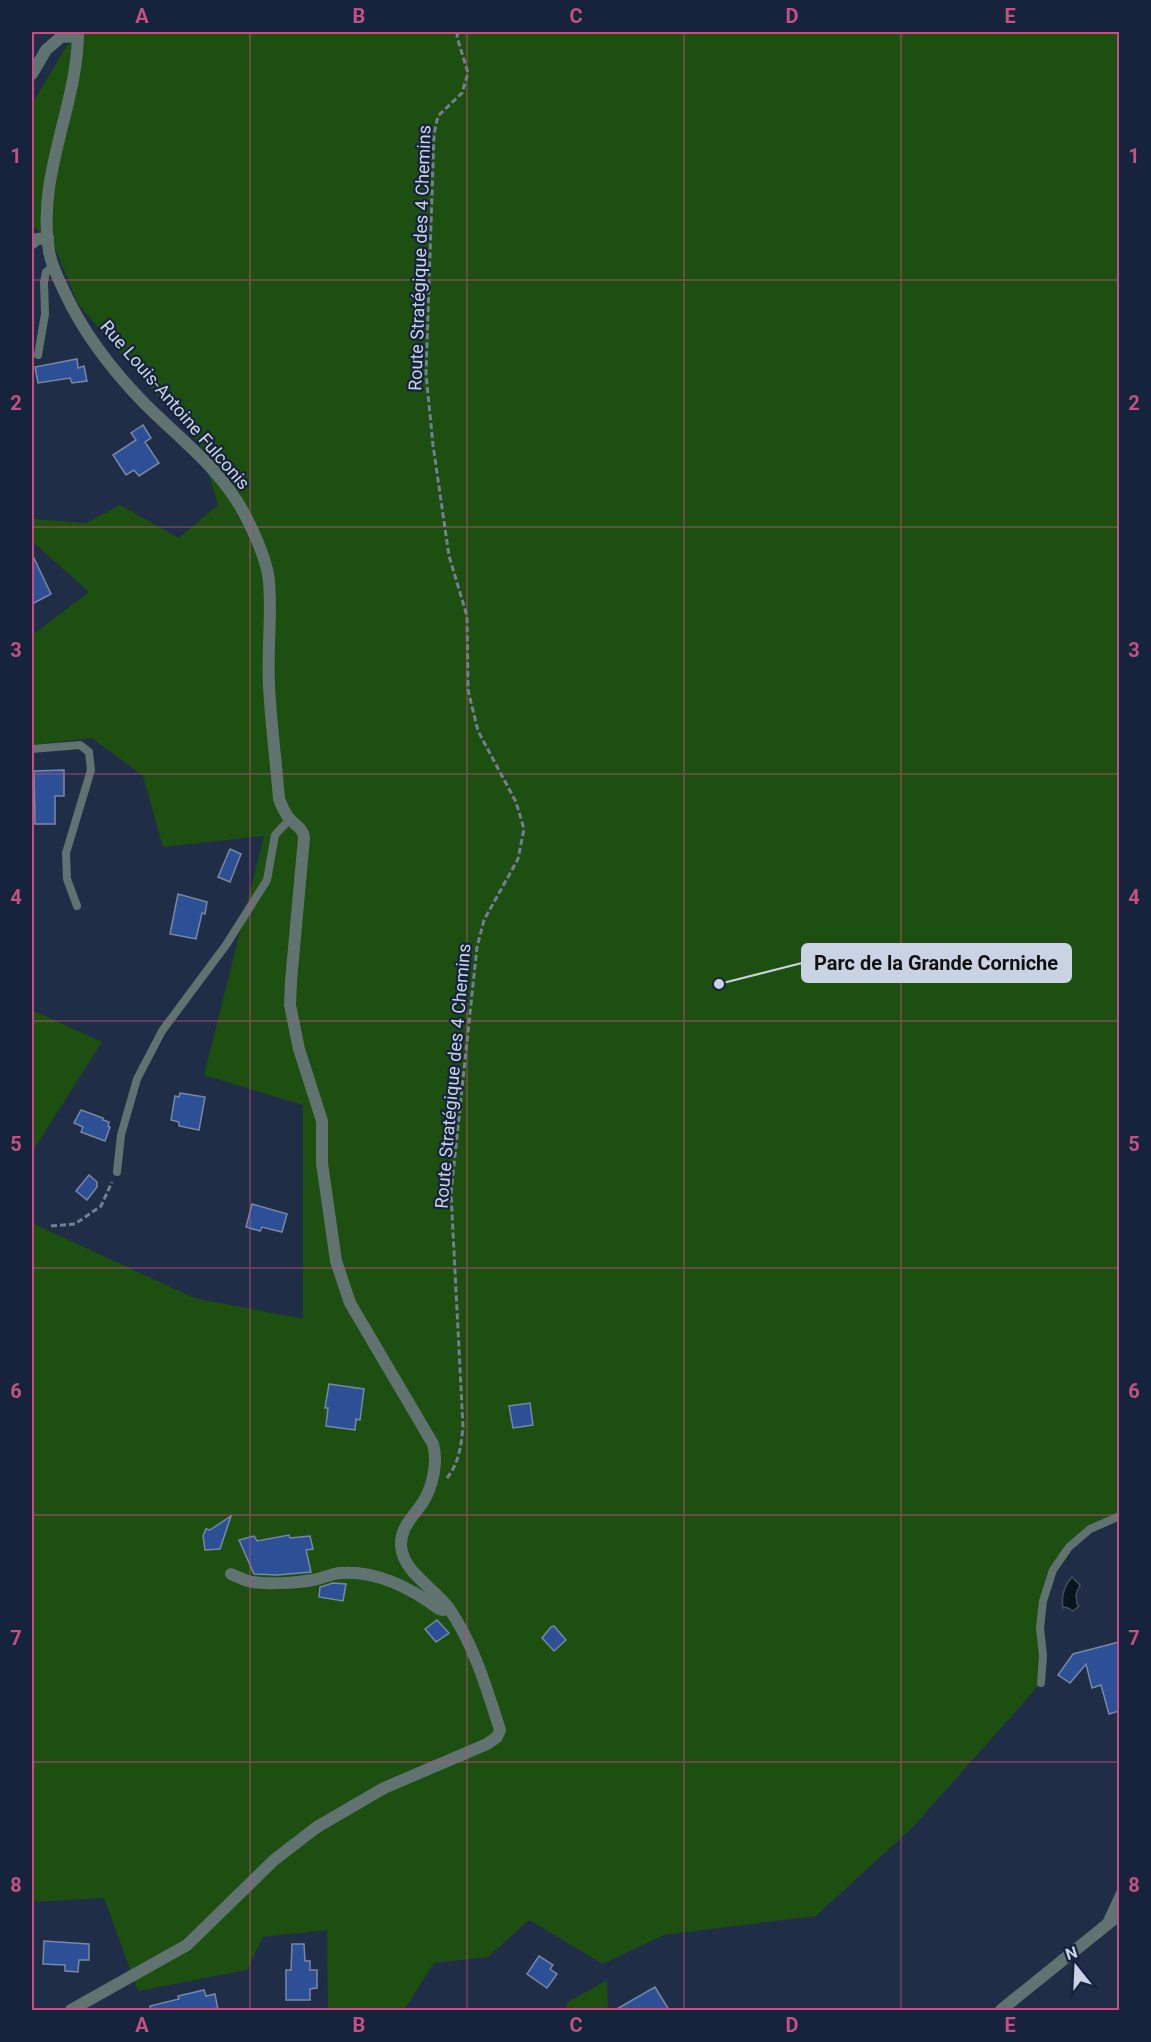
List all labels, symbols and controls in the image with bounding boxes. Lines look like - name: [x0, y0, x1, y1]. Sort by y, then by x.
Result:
- text: A: [135, 4, 149, 28]
- text: B: [353, 4, 365, 28]
- text: C: [569, 4, 583, 28]
- text: D: [786, 4, 799, 28]
- text: E: [1004, 4, 1016, 28]
- street label: Route Stratégique des 4 Chemins: [404, 125, 435, 391]
- text: 1: [10, 144, 22, 168]
- text: 1: [1128, 144, 1140, 168]
- street label: Rue Louis-Antoine Fulconis: [96, 316, 254, 493]
- text: 2: [10, 391, 22, 415]
- text: 2: [1128, 391, 1140, 415]
- text: 3: [10, 638, 22, 662]
- text: 3: [1128, 638, 1140, 662]
- text: 4: [10, 885, 22, 909]
- text: 4: [1128, 885, 1140, 909]
- street label: Route Stratégique des 4 Chemins: [430, 943, 475, 1209]
- callout: Parc de la Grande Corniche: [802, 944, 1071, 982]
- text: Parc de la Grande Corniche: [814, 951, 1058, 975]
- text: 5: [10, 1132, 22, 1156]
- text: 5: [1128, 1132, 1140, 1156]
- text: 6: [10, 1379, 22, 1403]
- text: 6: [1128, 1379, 1140, 1403]
- text: 7: [10, 1626, 22, 1650]
- text: 7: [1128, 1626, 1140, 1650]
- text: 8: [10, 1873, 22, 1897]
- text: 8: [1128, 1873, 1140, 1897]
- north arrow: [1046, 1937, 1106, 1997]
- text: N: [1063, 1942, 1080, 1964]
- text: A: [135, 2013, 149, 2037]
- text: B: [353, 2013, 365, 2037]
- text: C: [569, 2013, 583, 2037]
- text: D: [786, 2013, 799, 2037]
- text: E: [1004, 2013, 1016, 2037]

